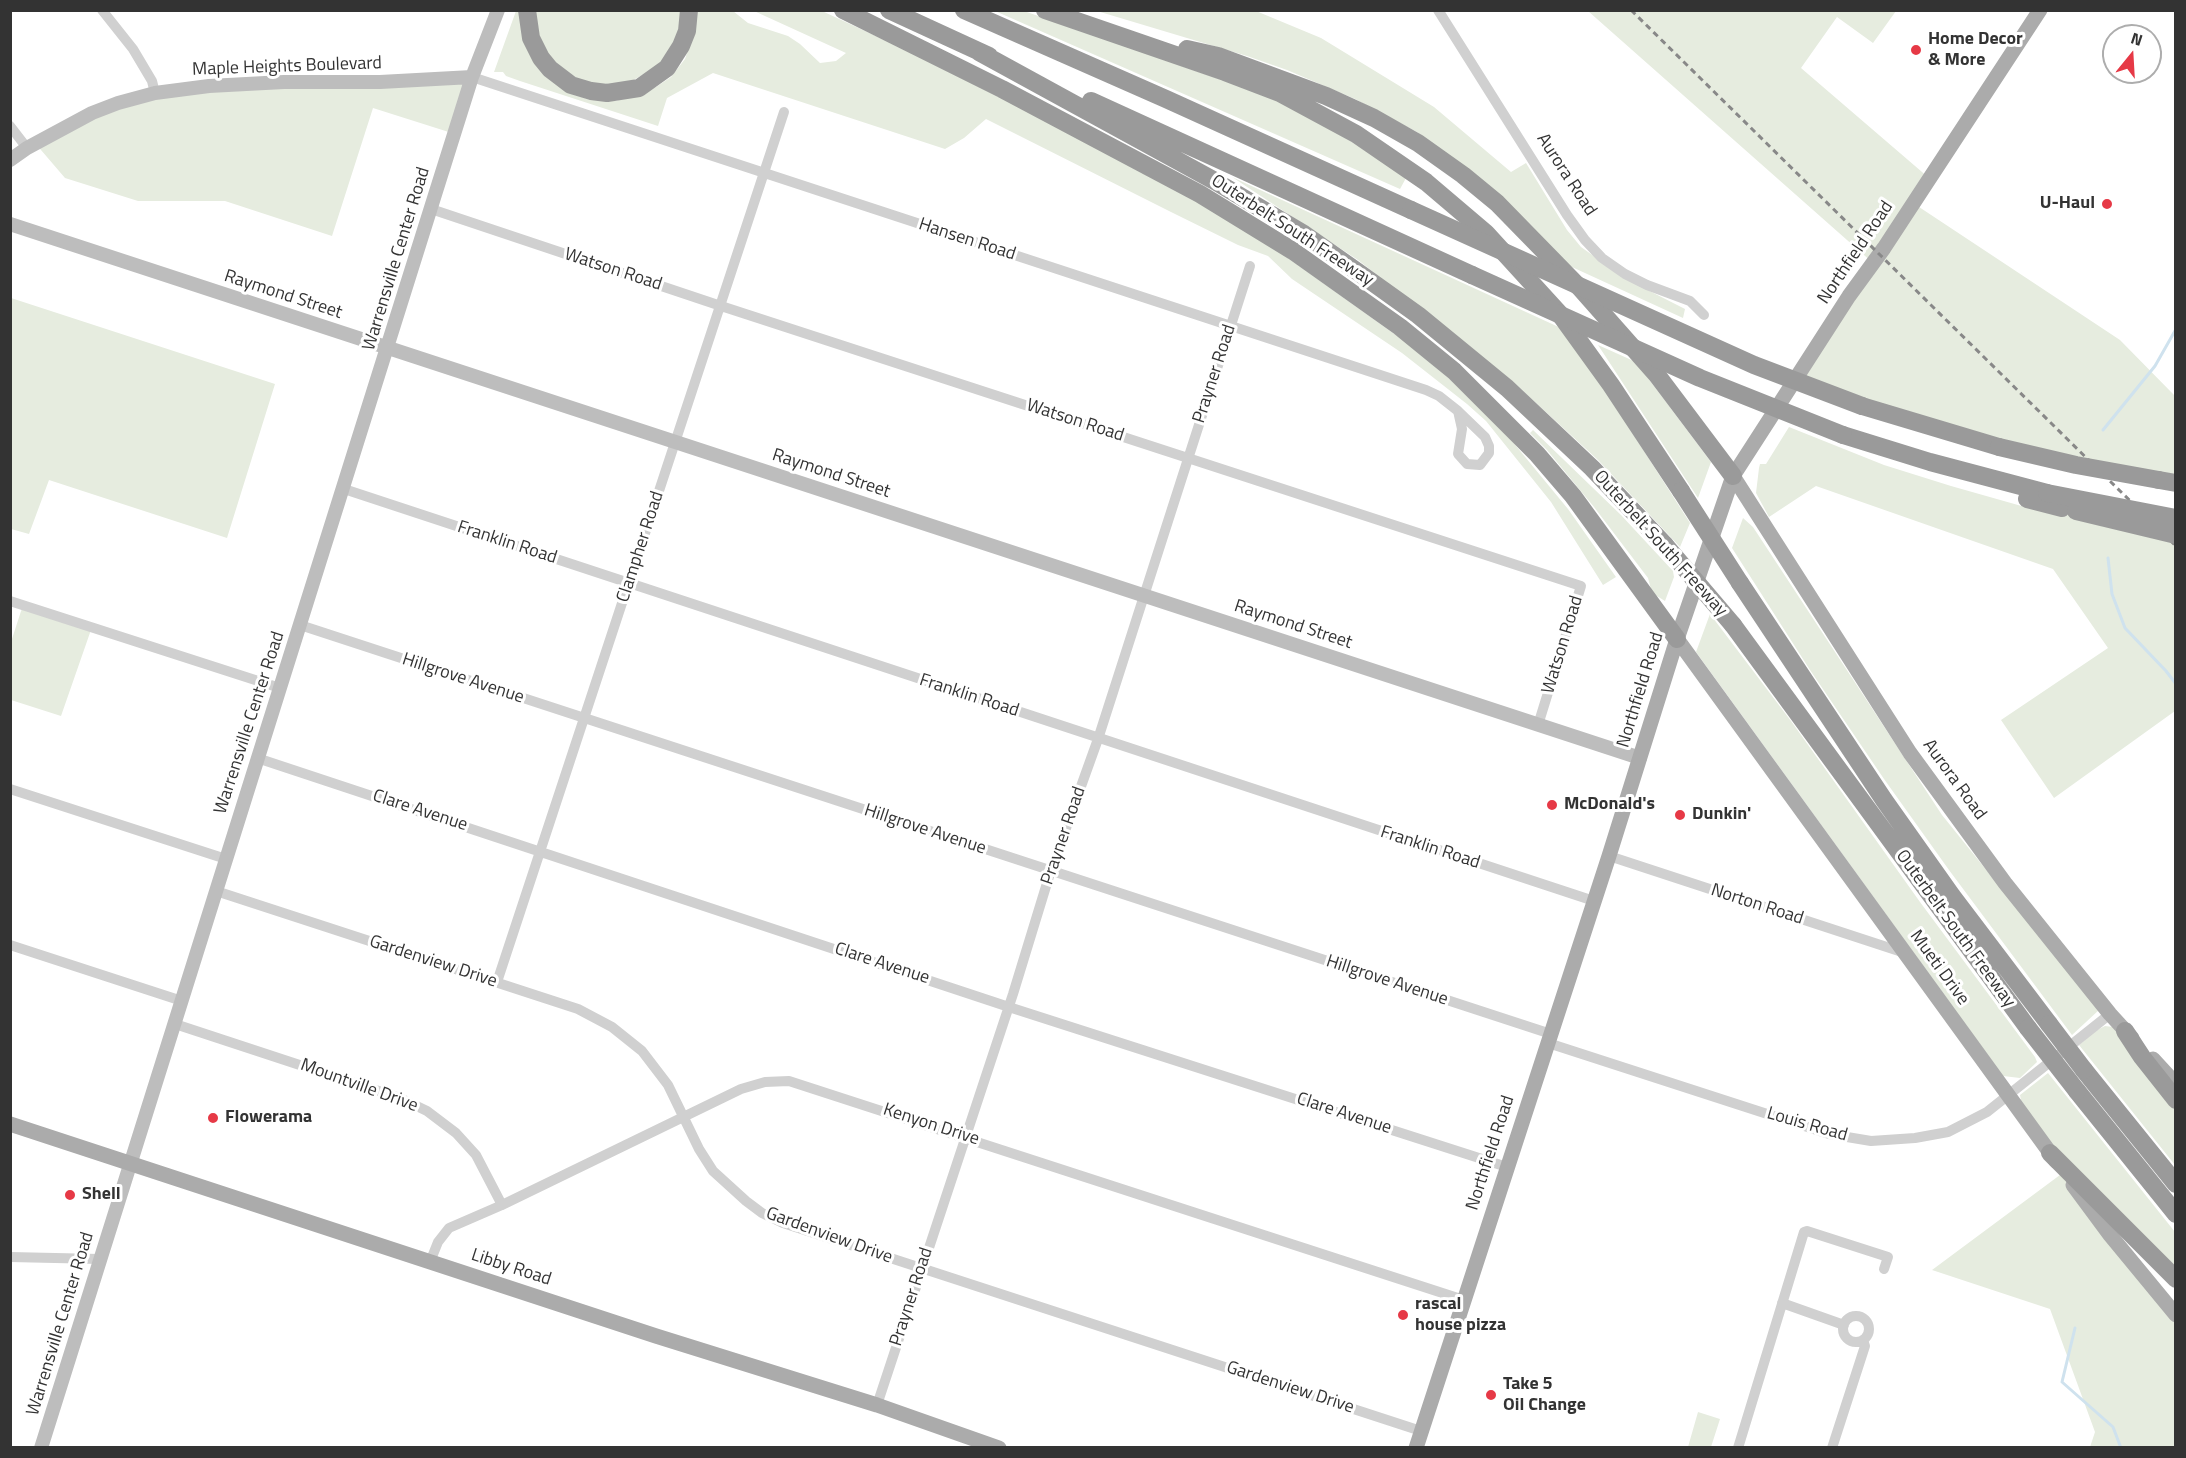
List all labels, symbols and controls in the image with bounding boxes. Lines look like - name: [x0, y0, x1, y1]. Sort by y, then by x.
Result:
- north arrow: [2102, 24, 2162, 84]
- text: N: [2128, 26, 2146, 52]
- place label: Home Decor & More: [1928, 29, 2023, 72]
- marker: Home Decor & More: [1909, 43, 1923, 57]
- street label: Maple Heights Boulevard: [192, 53, 382, 81]
- street label: Aurora Road: [1531, 130, 1601, 220]
- street label: Warrensville Center Road: [359, 165, 435, 353]
- street label: Outerbelt South Freeway: [1207, 170, 1377, 292]
- place label: U-Haul: [2040, 193, 2095, 215]
- street label: Northfield Road: [1814, 197, 1898, 309]
- marker: U-Haul: [2100, 197, 2114, 211]
- street label: Hansen Road: [916, 214, 1018, 266]
- street label: Watson Road: [561, 244, 665, 296]
- street label: Raymond Street: [221, 266, 345, 324]
- street label: Prayner Road: [1189, 322, 1241, 426]
- street label: Watson Road: [1023, 395, 1127, 447]
- street label: Raymond Street: [769, 445, 893, 503]
- street label: Outerbelt South Freeway: [1589, 466, 1731, 622]
- street label: Clampher Road: [613, 489, 669, 605]
- street label: Franklin Road: [455, 517, 559, 569]
- street label: Watson Road: [1538, 593, 1588, 697]
- street label: Raymond Street: [1231, 596, 1355, 654]
- street label: Warrensville Center Road: [210, 629, 290, 817]
- street label: Northfield Road: [1613, 630, 1669, 750]
- street label: Hillgrove Avenue: [399, 649, 527, 709]
- street label: Franklin Road: [917, 670, 1021, 722]
- street label: Aurora Road: [1918, 736, 1990, 824]
- street label: Prayner Road: [1037, 784, 1091, 888]
- street label: Clare Avenue: [370, 786, 470, 836]
- place label: McDonald's: [1564, 794, 1655, 816]
- marker: McDonald's: [1545, 798, 1559, 812]
- street label: Hillgrove Avenue: [861, 800, 989, 860]
- place label: Dunkin': [1692, 804, 1751, 826]
- marker: Dunkin': [1673, 808, 1687, 822]
- street label: Franklin Road: [1378, 822, 1482, 874]
- street label: Outerbelt South Freeway: [1891, 846, 2019, 1012]
- street label: Norton Road: [1708, 880, 1806, 930]
- street label: Mueti Drive: [1905, 926, 1973, 1010]
- street label: Gardenview Drive: [366, 931, 500, 993]
- street label: Clare Avenue: [832, 939, 932, 989]
- street label: Hillgrove Avenue: [1323, 951, 1451, 1011]
- street label: Mountville Drive: [297, 1055, 421, 1117]
- street label: Clare Avenue: [1294, 1089, 1394, 1139]
- street label: Northfield Road: [1462, 1093, 1520, 1213]
- street label: Kenyon Drive: [880, 1099, 982, 1151]
- street label: Louis Road: [1764, 1103, 1850, 1147]
- place label: Flowerama: [225, 1107, 312, 1129]
- marker: Flowerama: [206, 1111, 220, 1125]
- place label: Shell: [82, 1184, 121, 1206]
- marker: Shell: [63, 1188, 77, 1202]
- street label: Gardenview Drive: [763, 1203, 895, 1269]
- street label: Warrensville Center Road: [23, 1230, 99, 1418]
- street label: Libby Road: [468, 1245, 554, 1291]
- street label: Prayner Road: [886, 1245, 938, 1349]
- place label: rascal house pizza: [1415, 1294, 1506, 1336]
- marker: rascal house pizza: [1396, 1308, 1410, 1322]
- street label: Gardenview Drive: [1223, 1357, 1357, 1419]
- place label: Take 5 Oil Change: [1503, 1374, 1586, 1416]
- marker: Take 5 Oil Change: [1484, 1388, 1498, 1402]

